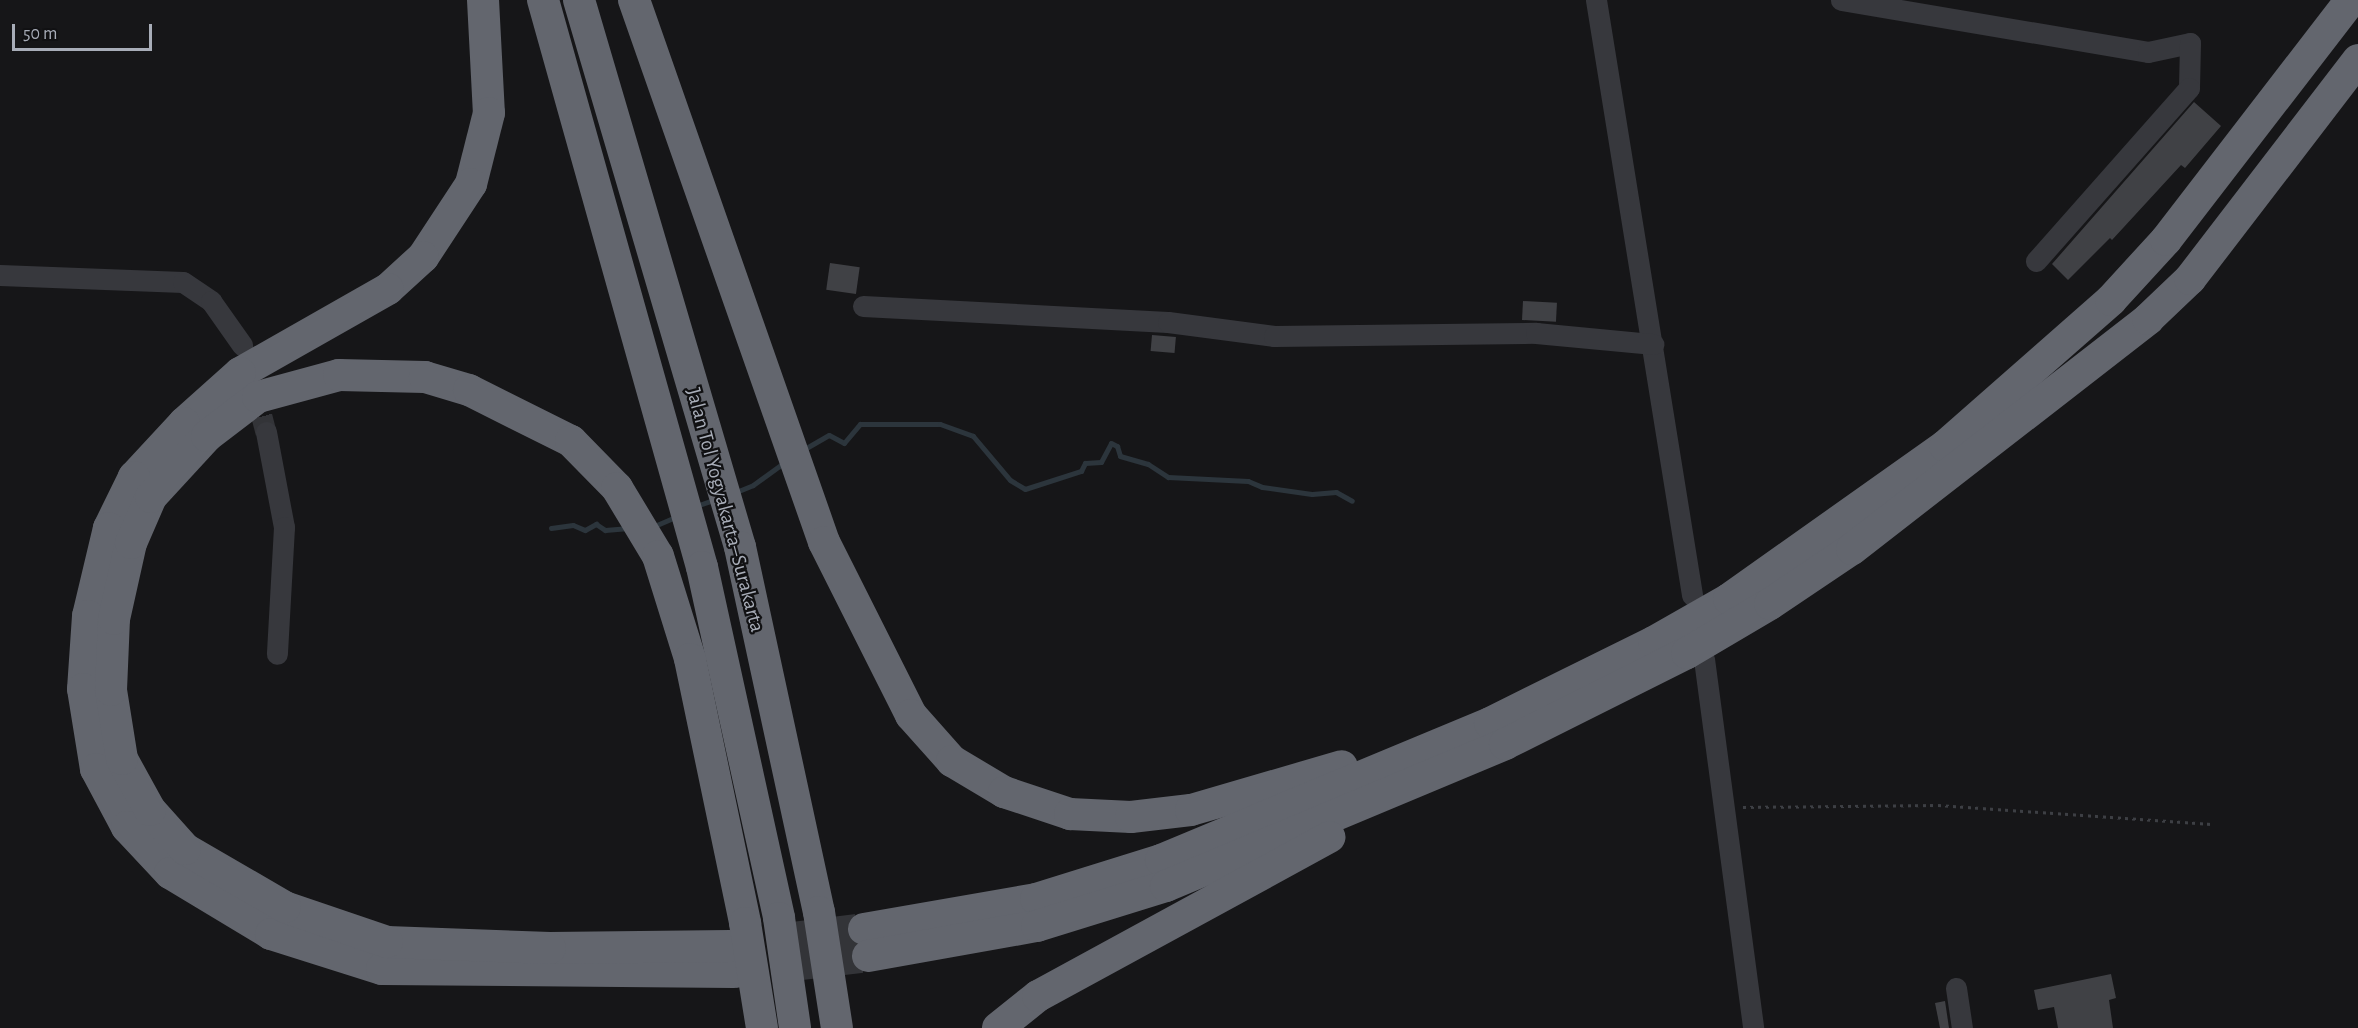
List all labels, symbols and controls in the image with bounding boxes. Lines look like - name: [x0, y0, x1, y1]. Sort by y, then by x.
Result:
- scale bar: [15, 12, 154, 50]
- text: 50 m: [23, 25, 57, 43]
- street label: Jalan Tol Yogyakarta–Surakarta: [680, 385, 770, 635]

